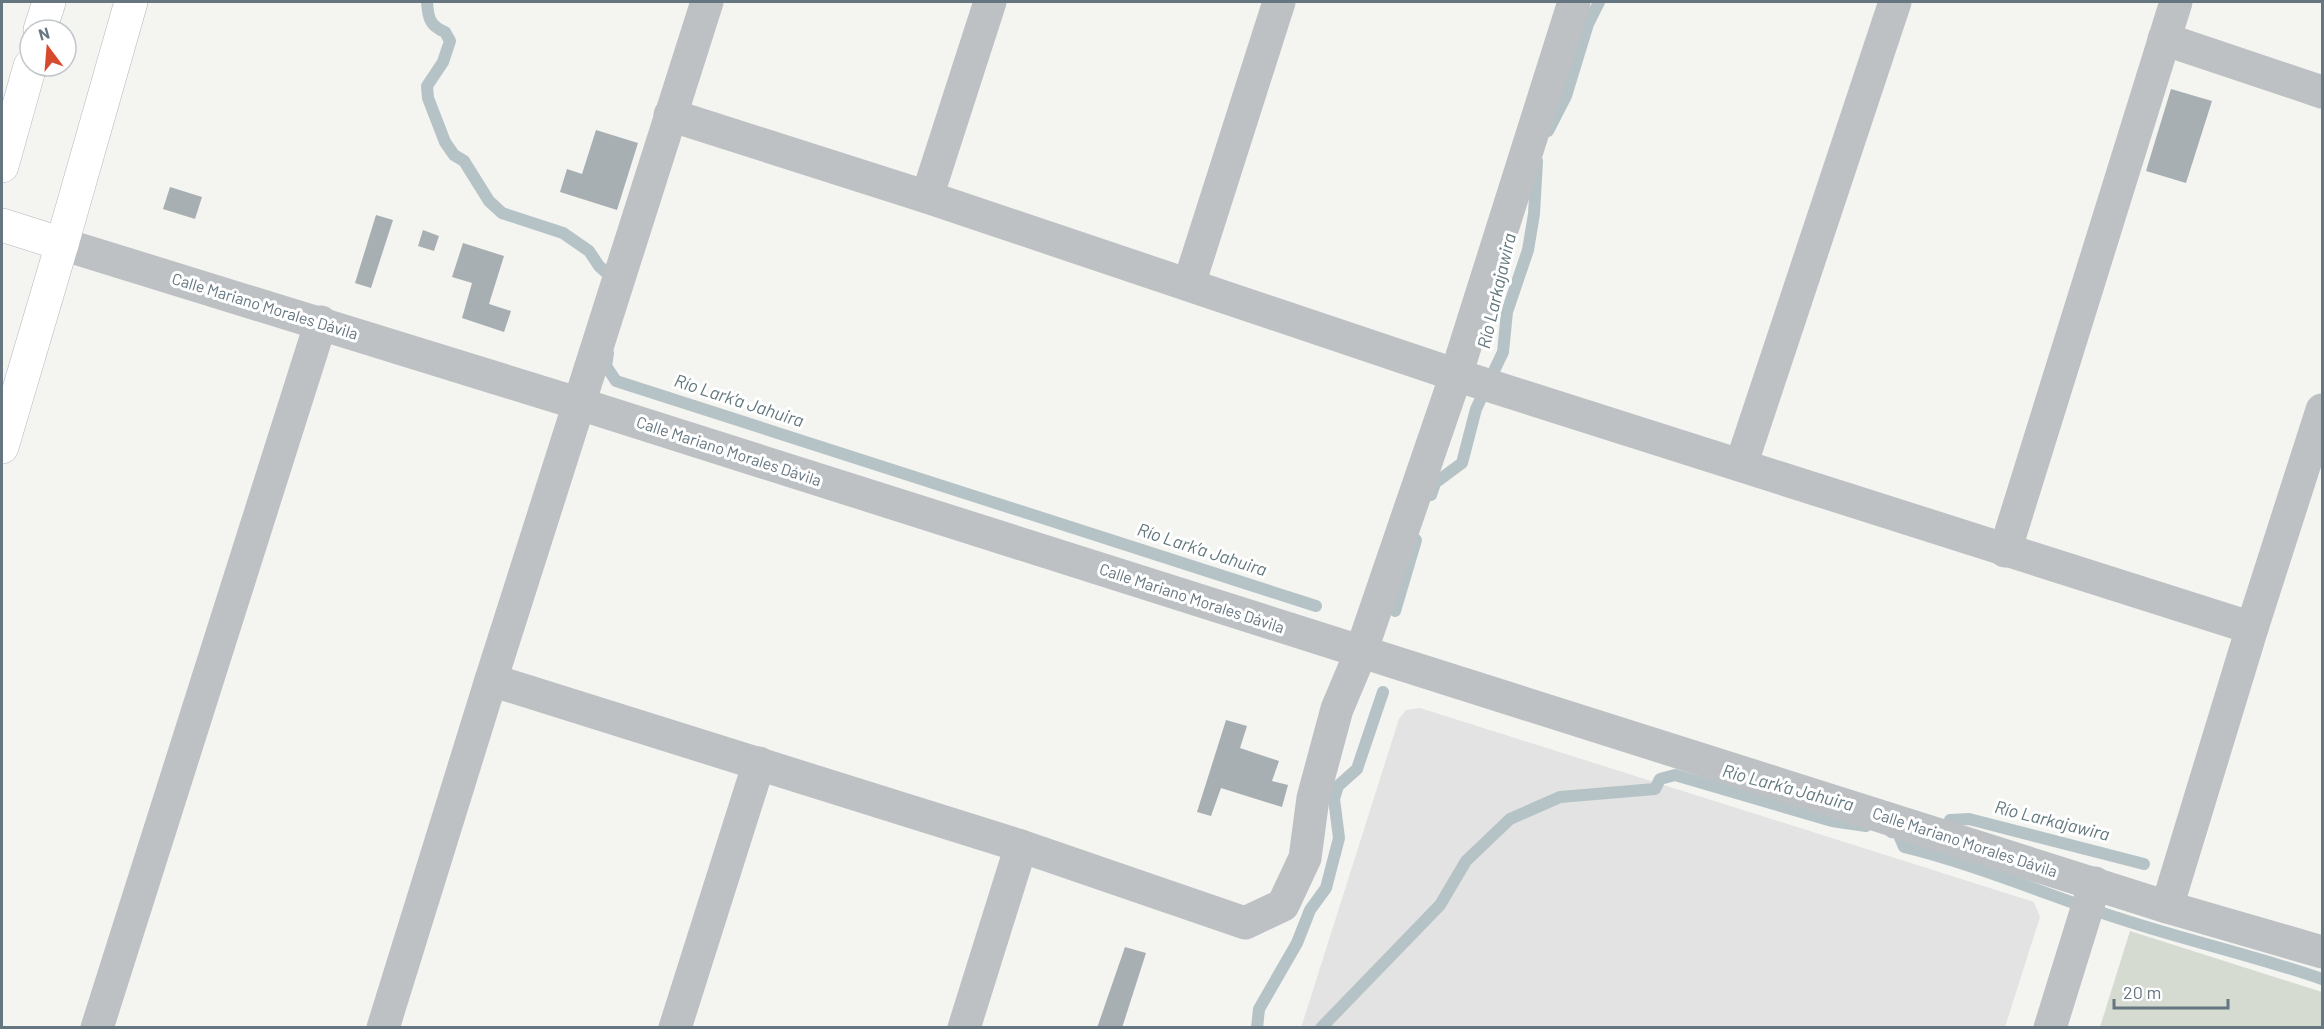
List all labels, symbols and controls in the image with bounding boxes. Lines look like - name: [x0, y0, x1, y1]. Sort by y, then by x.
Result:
- north arrow: [18, 18, 78, 78]
- text: N: [36, 23, 51, 44]
- water label: Río Larkajawira: [1472, 231, 1520, 351]
- street label: Calle Mariano Morales Dávila: [170, 268, 360, 343]
- water label: Río Lark’a Jahuira: [672, 369, 807, 431]
- street label: Calle Mariano Morales Dávila: [634, 412, 824, 489]
- water label: Río Lark’a Jahuira: [1135, 518, 1270, 580]
- street label: Calle Mariano Morales Dávila: [1097, 559, 1287, 636]
- water label: Río Lark’a Jahuira: [1720, 759, 1856, 815]
- water label: Río Larkajawira: [1992, 795, 2112, 845]
- street label: Calle Mariano Morales Dávila: [1870, 803, 2060, 880]
- scale bar: [2114, 972, 2228, 1010]
- text: 20 m: [2123, 981, 2161, 1003]

